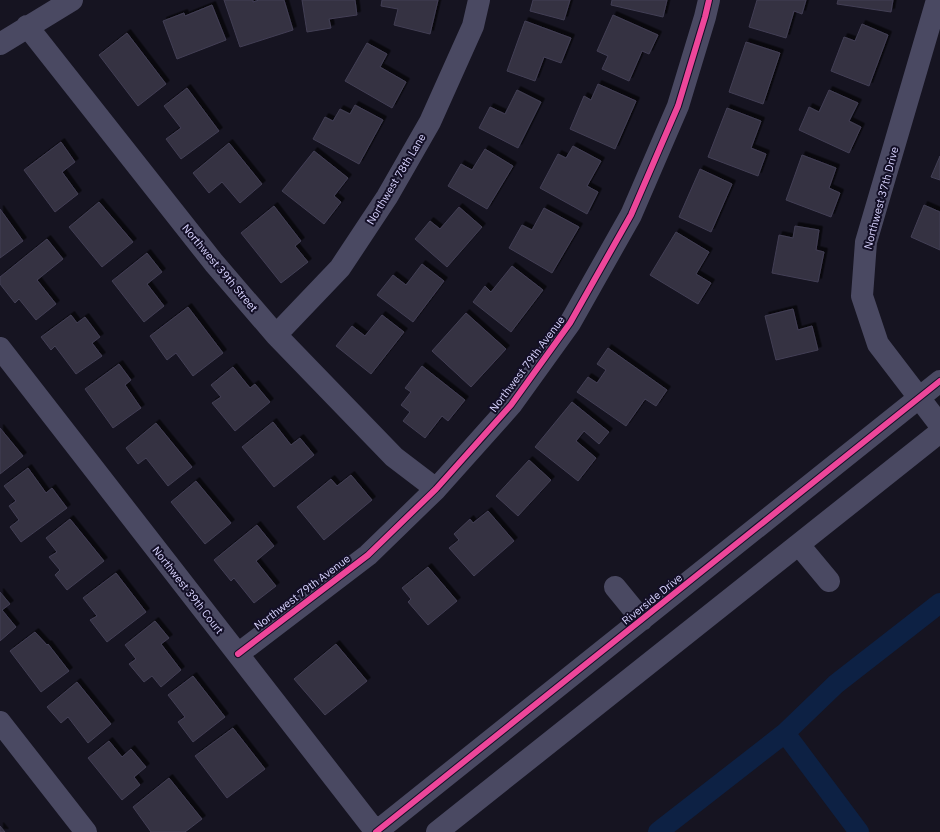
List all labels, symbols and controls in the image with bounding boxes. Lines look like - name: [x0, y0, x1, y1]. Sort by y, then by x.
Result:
- street label: Northwest 78th Lane: [363, 131, 429, 227]
- street label: Northwest 37th Drive: [861, 145, 901, 251]
- street label: Northwest 39th Street: [179, 221, 261, 315]
- street label: Northwest 79th Avenue: [486, 313, 568, 415]
- street label: Northwest 39th Court: [149, 543, 227, 637]
- street label: Northwest 79th Avenue: [251, 551, 353, 633]
- street label: Riverside Drive: [619, 570, 685, 628]

